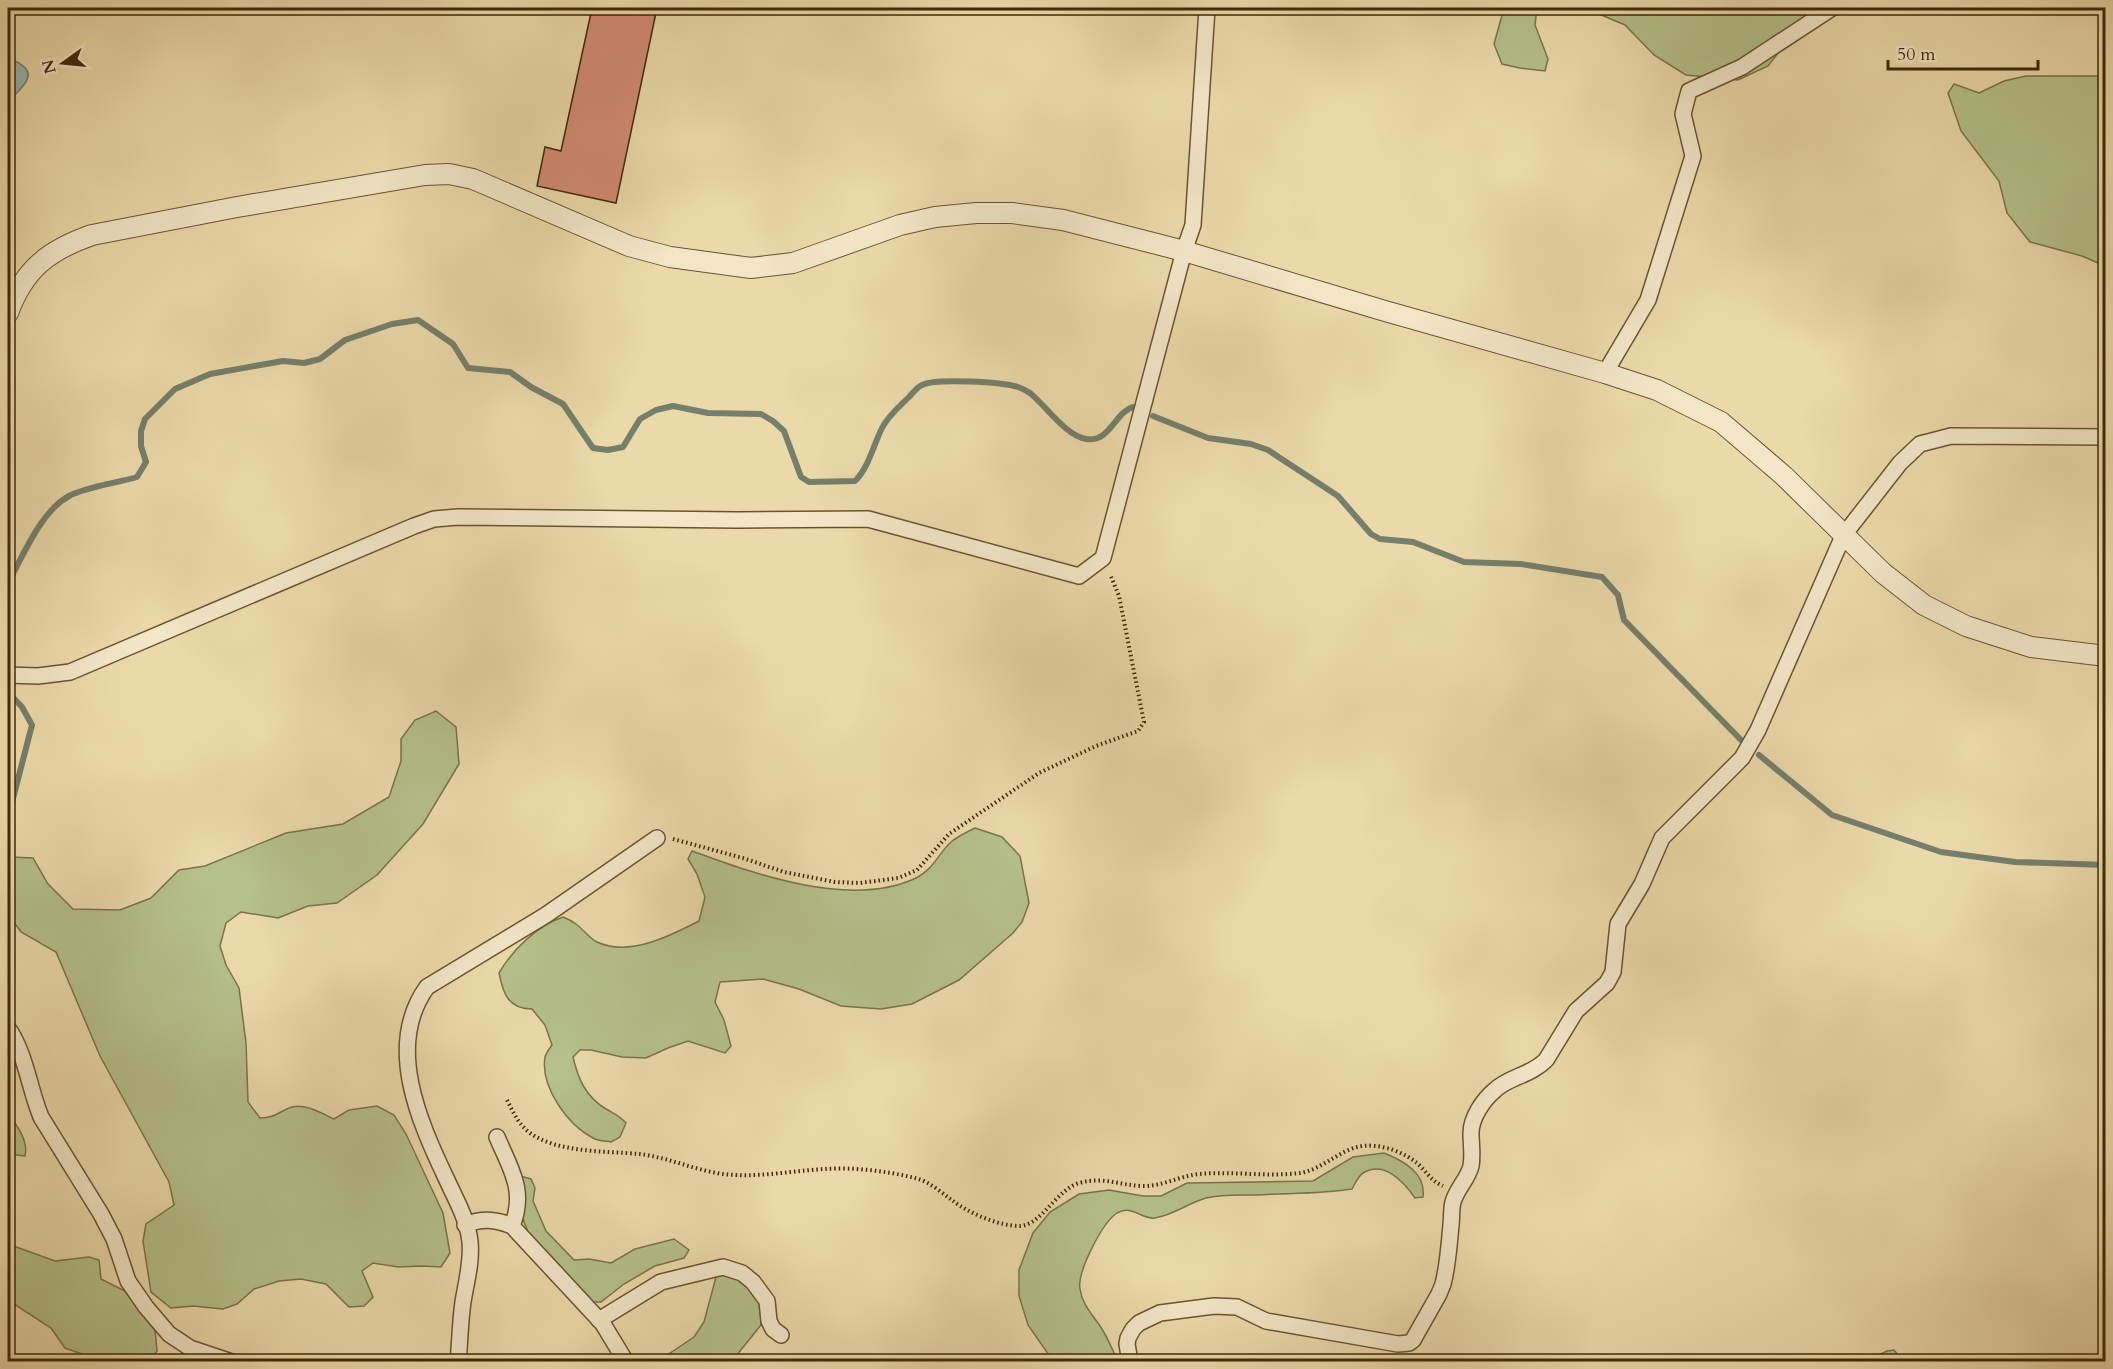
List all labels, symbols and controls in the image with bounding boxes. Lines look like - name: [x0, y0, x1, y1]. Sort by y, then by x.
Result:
- north arrow: [33, 33, 93, 93]
- scale bar: [1888, 33, 2038, 71]
- text: 50 m: [1897, 42, 1936, 67]
- text: N: [37, 57, 62, 76]

